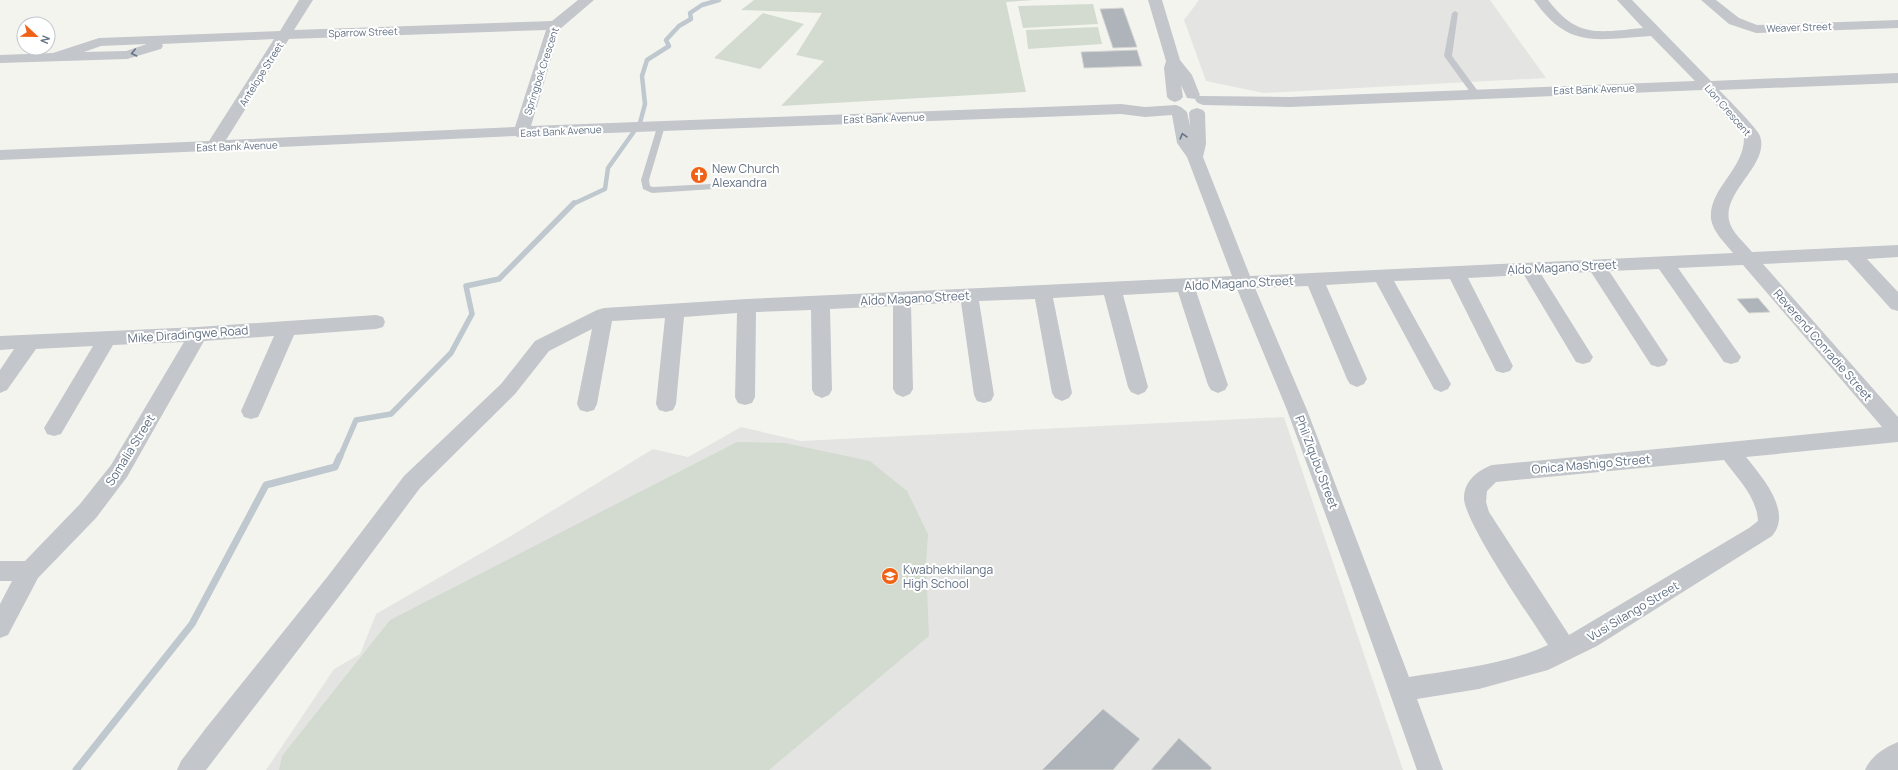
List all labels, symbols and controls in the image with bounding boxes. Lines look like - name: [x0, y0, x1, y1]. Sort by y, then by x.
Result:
- north arrow: [16, 16, 56, 56]
- street label: Weaver Street: [1766, 19, 1832, 35]
- street label: Sparrow Street: [328, 24, 398, 40]
- street label: Springbok Crescent: [520, 25, 562, 117]
- text: N: [37, 33, 54, 46]
- street label: Antelope Street: [236, 39, 286, 109]
- one-way arrow: [131, 49, 137, 57]
- street label: East Bank Avenue: [1553, 81, 1635, 97]
- street label: Lion Crescent: [1702, 81, 1754, 139]
- street label: East Bank Avenue: [843, 110, 925, 126]
- street label: East Bank Avenue: [520, 122, 602, 140]
- one-way arrow: [1179, 132, 1188, 139]
- street label: East Bank Avenue: [196, 138, 278, 154]
- place label: New Church Alexandra: [712, 160, 779, 191]
- church icon: New Church Alexandra: [689, 165, 709, 185]
- street label: Aldo Magano Street: [1507, 256, 1617, 278]
- street label: Aldo Magano Street: [1184, 272, 1294, 294]
- street label: Reverend Conradie Street: [1770, 285, 1876, 405]
- street label: Aldo Magano Street: [860, 287, 970, 309]
- street label: Mike Diradingwe Road: [127, 321, 249, 347]
- street label: Somalia Street: [101, 411, 159, 489]
- street label: Phil Ziqubu Street: [1291, 413, 1343, 511]
- street label: Onica Mashigo Street: [1531, 450, 1651, 478]
- place label: Kwabhekhilanga High School: [903, 561, 993, 592]
- school or university icon: Kwabhekhilanga High School: [880, 566, 900, 586]
- street label: Vusi Silango Street: [1584, 577, 1682, 645]

